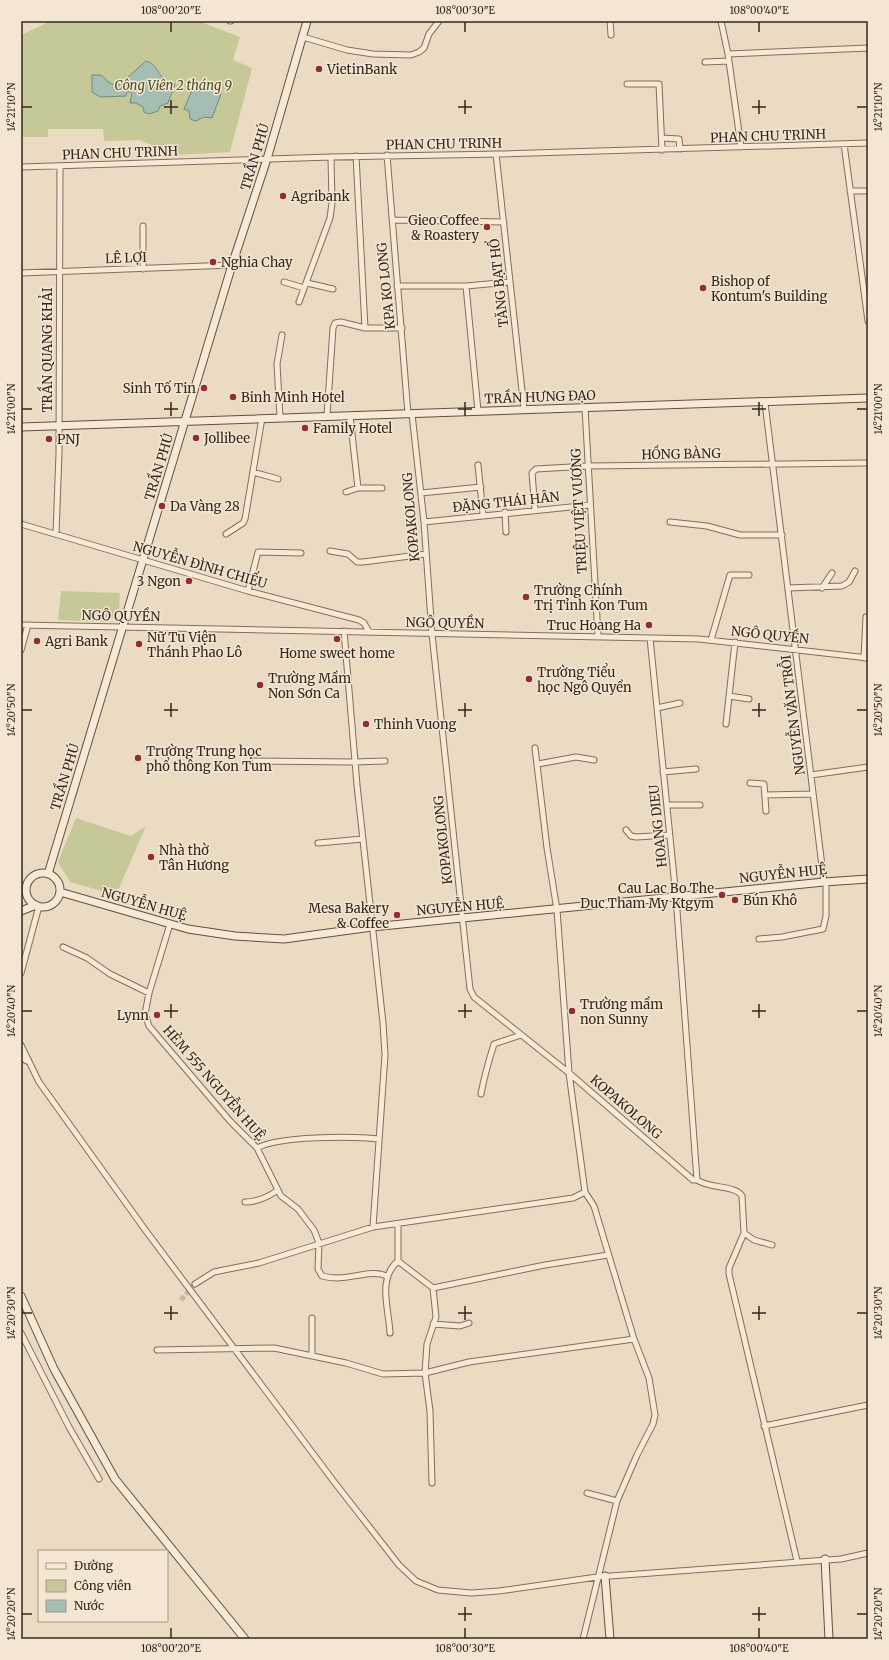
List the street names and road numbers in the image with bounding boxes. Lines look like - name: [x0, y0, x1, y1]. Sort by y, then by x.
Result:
- street label: TRẦN PHÚ: [234, 120, 273, 193]
- street label: PHAN CHU TRINH: [710, 125, 826, 147]
- street label: PHAN CHU TRINH: [386, 134, 502, 154]
- street label: PHAN CHU TRINH: [62, 142, 178, 164]
- street label: TĂNG BẠT HỔ: [483, 238, 512, 328]
- street label: KPA KO LONG: [373, 241, 399, 330]
- street label: LÊ LỢI: [105, 248, 147, 267]
- street label: TRẦN QUANG KHẢI: [36, 287, 56, 413]
- street label: TRẦN HƯNG ĐẠO: [484, 384, 596, 407]
- street label: TRẦN PHÚ: [138, 430, 177, 503]
- street label: HỒNG BÀNG: [641, 442, 721, 463]
- street label: TRIỆU VIỆT VƯƠNG: [566, 447, 591, 574]
- street label: KOPAKOLONG: [399, 471, 423, 562]
- street label: ĐẶNG THÁI HÂN: [452, 487, 560, 516]
- street label: NGUYỄN ĐÌNH CHIỂU: [131, 535, 270, 592]
- street label: NGÔ QUYỀN: [82, 604, 161, 625]
- street label: NGÔ QUYỀN: [406, 611, 485, 632]
- street label: NGÔ QUYỀN: [730, 619, 810, 648]
- street label: NGUYỄN VĂN TRỖI: [774, 654, 809, 776]
- street label: TRẦN PHÚ: [44, 740, 83, 813]
- street label: HOANG DIEU: [645, 783, 671, 868]
- street label: KOPAKOLONG: [430, 794, 456, 885]
- street label: NGUYỄN HUỆ: [738, 858, 828, 887]
- street label: NGUYỄN HUỆ: [99, 881, 190, 924]
- street label: NGUYỄN HUỆ: [415, 892, 505, 919]
- street label: HẺM 555 NGUYỄN HUỆ: [159, 1020, 271, 1145]
- street label: KOPAKOLONG: [587, 1071, 666, 1143]

